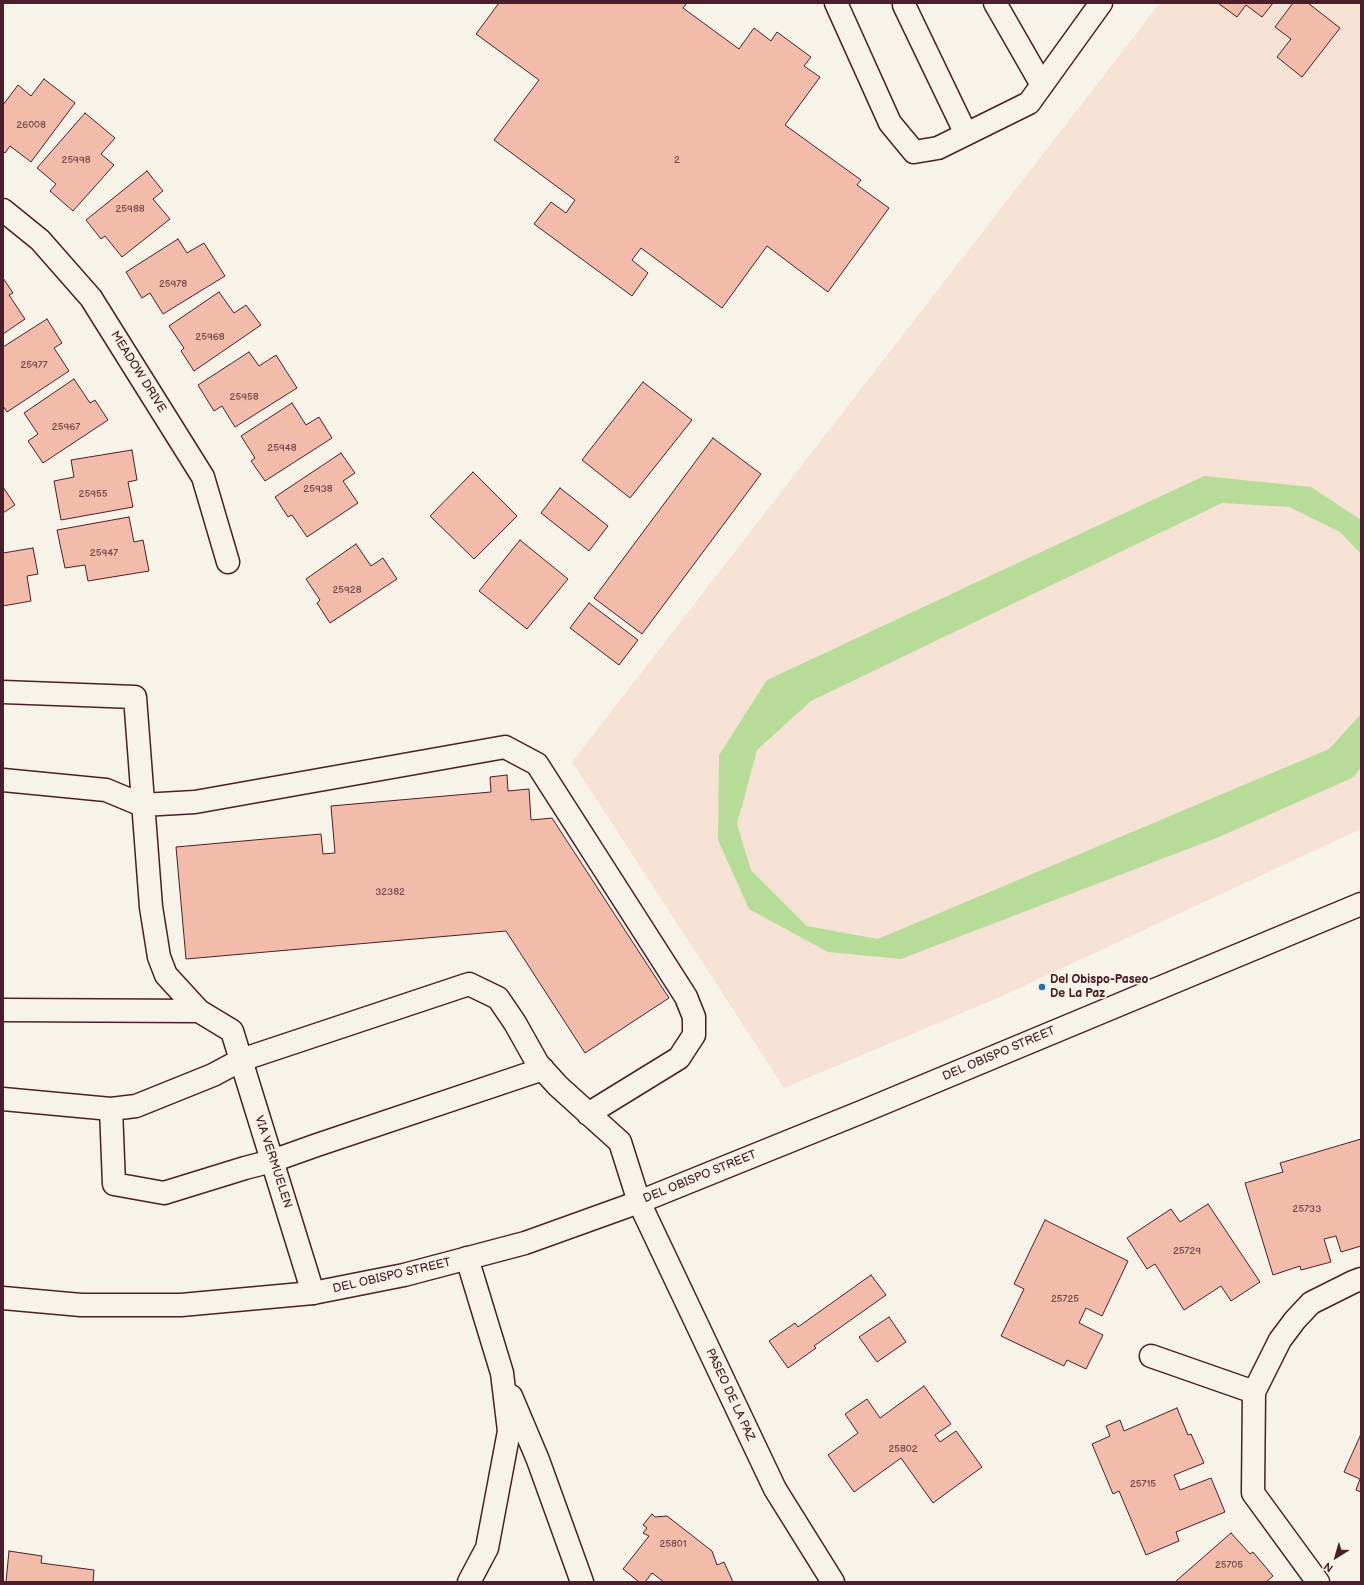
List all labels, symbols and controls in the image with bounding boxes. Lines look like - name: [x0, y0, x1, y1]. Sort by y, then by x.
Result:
- house number: 26008: [16, 119, 46, 131]
- house number: 25998: [61, 154, 91, 166]
- house number: 2: [674, 154, 680, 166]
- house number: 25988: [115, 203, 145, 215]
- house number: 25978: [159, 278, 187, 290]
- street label: MEADOW DRIVE: [107, 329, 169, 415]
- house number: 25968: [195, 331, 225, 343]
- house number: 25977: [20, 359, 48, 371]
- house number: 25958: [230, 391, 258, 403]
- house number: 25967: [52, 421, 80, 433]
- house number: 25948: [267, 442, 297, 454]
- house number: 25938: [303, 483, 333, 495]
- house number: 25955: [79, 488, 107, 500]
- house number: 25947: [90, 547, 118, 559]
- house number: 25928: [332, 584, 362, 596]
- house number: 32382: [375, 886, 405, 898]
- place label: Del Obispo-Paseo De La Paz: [1050, 973, 1148, 1001]
- marker: Del Obispo-Paseo De La Paz: [1037, 982, 1047, 992]
- street label: DEL OBISPO STREET: [941, 1024, 1057, 1084]
- street label: VIA VERMUELEN: [251, 1114, 295, 1210]
- street label: DEL OBISPO STREET: [641, 1148, 759, 1206]
- house number: 25733: [1293, 1203, 1321, 1215]
- house number: 25729: [1173, 1245, 1201, 1257]
- street label: DEL OBISPO STREET: [331, 1255, 453, 1297]
- house number: 25725: [1051, 1293, 1079, 1305]
- street label: PASEO DE LA PAZ: [702, 1347, 758, 1443]
- house number: 25802: [888, 1443, 918, 1455]
- house number: 25715: [1130, 1478, 1156, 1490]
- north arrow: [1316, 1537, 1356, 1577]
- house number: 25801: [659, 1538, 687, 1550]
- house number: 25705: [1215, 1559, 1243, 1571]
- text: N: [1321, 1559, 1336, 1575]

